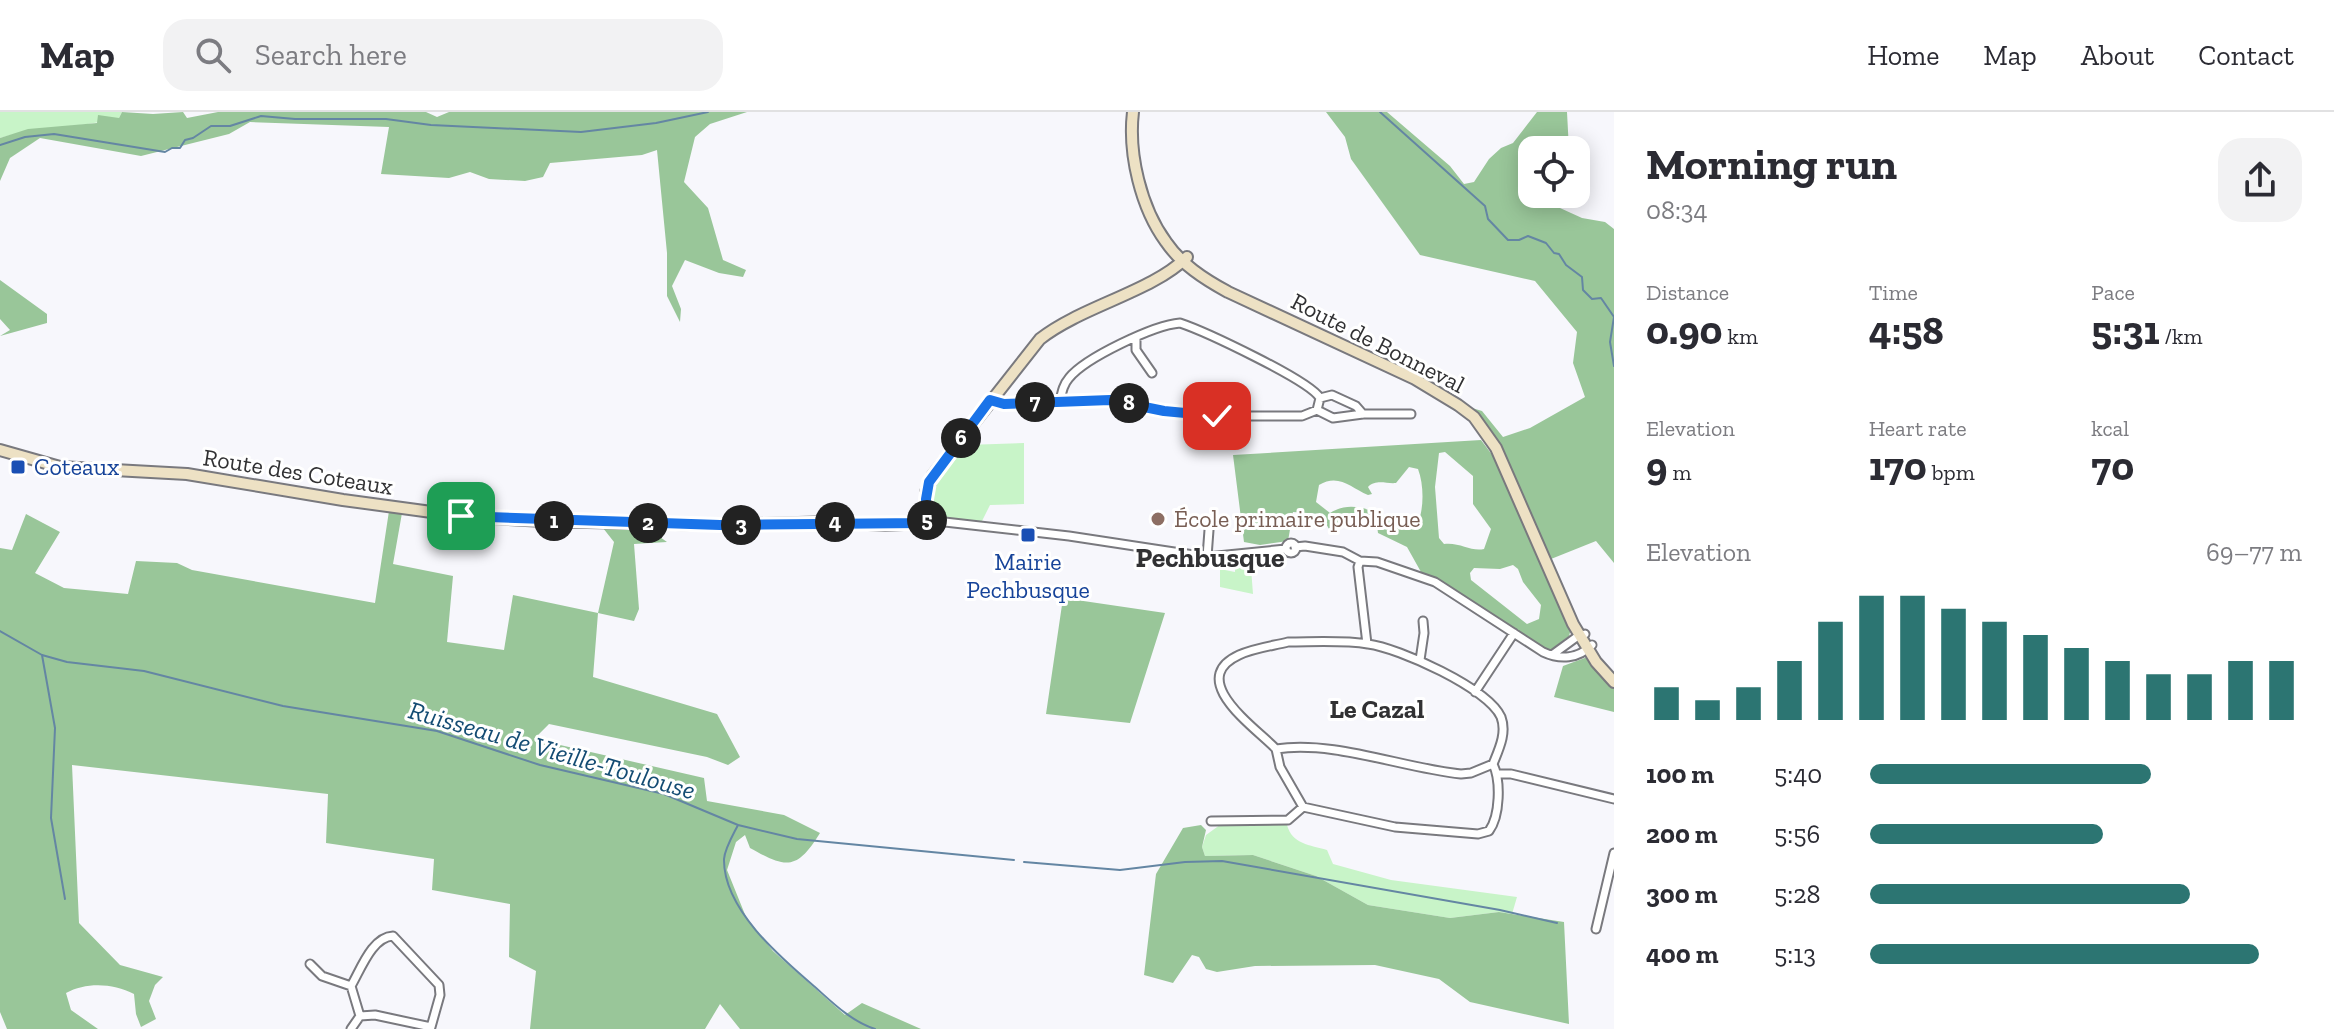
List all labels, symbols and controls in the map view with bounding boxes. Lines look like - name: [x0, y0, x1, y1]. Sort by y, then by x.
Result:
- search box: [163, 19, 723, 91]
- text: Map: [40, 32, 115, 78]
- icon: search: [191, 33, 235, 77]
- text: Search here: [255, 37, 407, 73]
- text: Home: [1867, 39, 1939, 72]
- text: Map: [1983, 39, 2037, 72]
- text: About: [2081, 39, 2154, 72]
- text: Contact: [2198, 39, 2294, 72]
- map controls: [1518, 136, 1590, 208]
- button: locate: [1518, 136, 1590, 208]
- text: Morning run: [1646, 137, 1897, 190]
- button: share: [2218, 138, 2302, 222]
- text: 08:34: [1646, 194, 1708, 226]
- text: Distance: [1646, 279, 1729, 306]
- text: Time: [1869, 279, 1918, 306]
- text: Pace: [2091, 279, 2135, 306]
- street label: Route de Bonneval: [1286, 286, 1470, 399]
- text: 0.90: [1646, 306, 1723, 354]
- text: 4:58: [1869, 306, 1944, 354]
- text: 5:31: [2091, 306, 2160, 354]
- text: km: [1723, 323, 1758, 350]
- text: /km: [2160, 323, 2203, 350]
- pin: 7: [1015, 382, 1055, 422]
- pin: [1183, 382, 1251, 450]
- pin: 8: [1109, 383, 1149, 423]
- text: 7: [1030, 388, 1040, 415]
- text: 8: [1123, 389, 1135, 416]
- icon: check: [1195, 394, 1239, 438]
- text: Elevation: [1646, 415, 1735, 442]
- text: Heart rate: [1869, 415, 1967, 442]
- text: kcal: [2091, 415, 2129, 442]
- pin: 6: [941, 418, 981, 458]
- text: 6: [955, 424, 967, 451]
- street label: Route des Coteaux: [201, 442, 395, 501]
- text: 9: [1646, 442, 1667, 490]
- text: 170: [1869, 442, 1927, 490]
- text: 70: [2091, 442, 2134, 490]
- place label: Coteaux: [34, 452, 119, 481]
- marker: Coteaux: [9, 458, 27, 476]
- text: m: [1667, 459, 1691, 486]
- text: bpm: [1927, 459, 1975, 486]
- pin: [427, 482, 495, 550]
- icon: arrive: [439, 494, 483, 538]
- pin: 5: [907, 500, 947, 540]
- pin: 1: [534, 501, 574, 541]
- pin: 4: [815, 502, 855, 542]
- pin: 2: [628, 503, 668, 543]
- place label: École primaire publique: [1174, 504, 1421, 533]
- pin: 3: [721, 505, 761, 545]
- text: 5: [921, 506, 933, 533]
- text: 1: [550, 507, 558, 534]
- text: 4: [829, 508, 841, 535]
- text: 2: [642, 509, 654, 536]
- marker: École primaire publique: [1149, 510, 1167, 528]
- text: 3: [735, 511, 747, 538]
- marker: Mairie Pechbusque: [1019, 526, 1037, 544]
- text: Elevation: [1646, 536, 1751, 568]
- text: 69–77 m: [2206, 536, 2302, 568]
- district label: Pechbusque: [1135, 541, 1285, 574]
- place label: Mairie Pechbusque: [966, 547, 1090, 604]
- district label: Le Cazal: [1330, 693, 1424, 725]
- water label: Ruisseau de Vieille-Toulouse: [405, 694, 699, 806]
- text: 100 m: [1646, 758, 1714, 790]
- text: 5:40: [1774, 758, 1822, 790]
- text: 200 m: [1646, 818, 1718, 850]
- text: 5:56: [1774, 818, 1820, 850]
- text: 300 m: [1646, 878, 1717, 910]
- text: 5:28: [1774, 878, 1821, 910]
- text: 400 m: [1646, 938, 1718, 970]
- text: 5:13: [1774, 938, 1816, 970]

